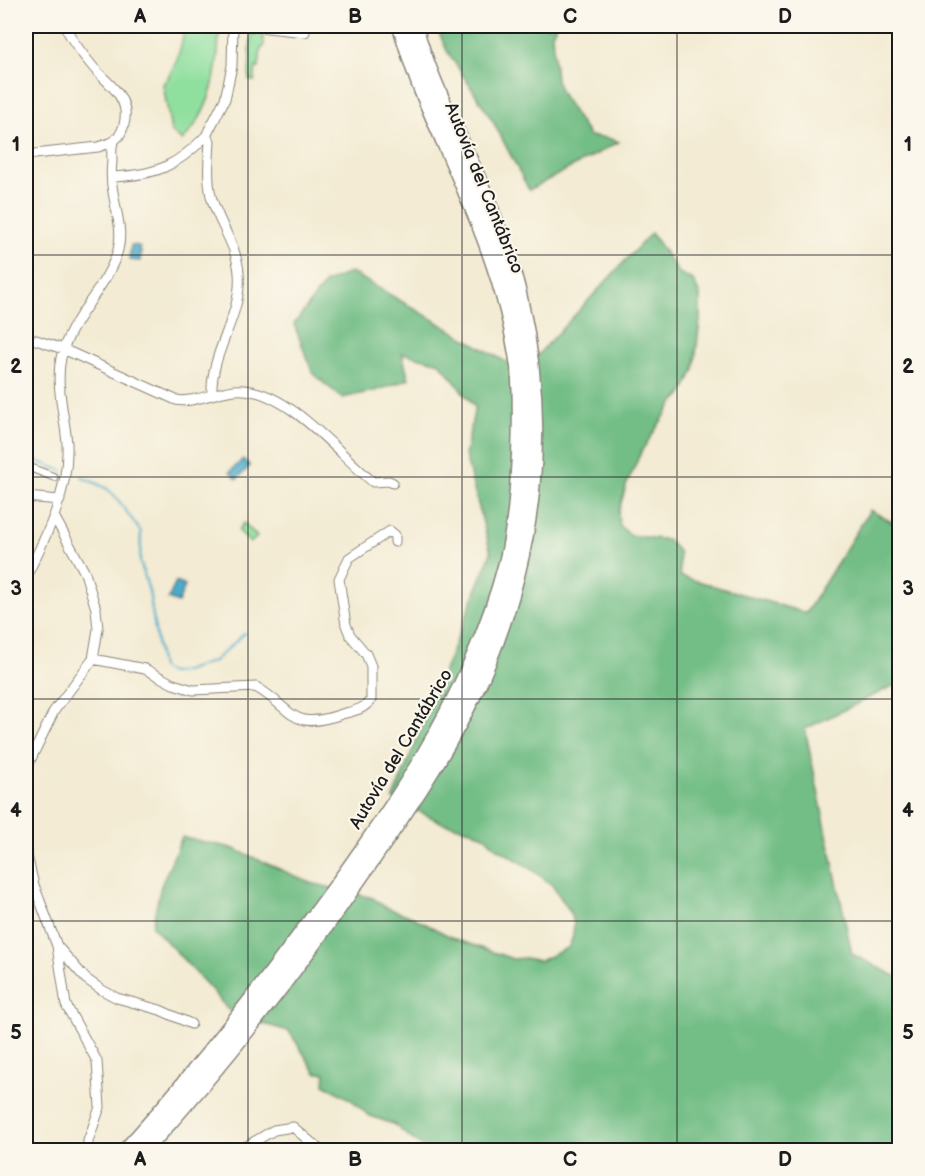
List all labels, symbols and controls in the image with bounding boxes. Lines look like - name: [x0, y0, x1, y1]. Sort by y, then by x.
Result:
- text: A: [133, 5, 147, 29]
- text: B: [348, 5, 362, 29]
- text: C: [563, 5, 577, 29]
- text: D: [778, 5, 792, 29]
- street label: Autovía del Cantábrico: [440, 99, 528, 277]
- text: 1: [12, 133, 20, 157]
- text: 1: [904, 133, 912, 157]
- text: 2: [10, 355, 22, 379]
- text: 2: [902, 355, 914, 379]
- text: 3: [10, 577, 22, 601]
- text: 3: [902, 577, 914, 601]
- street label: Autovía del Cantábrico: [345, 665, 457, 833]
- text: 4: [10, 799, 22, 823]
- text: 4: [902, 799, 914, 823]
- text: 5: [10, 1021, 22, 1045]
- text: 5: [902, 1021, 914, 1045]
- text: A: [133, 1148, 147, 1172]
- text: B: [348, 1148, 362, 1172]
- text: C: [563, 1148, 577, 1172]
- text: D: [778, 1148, 792, 1172]

